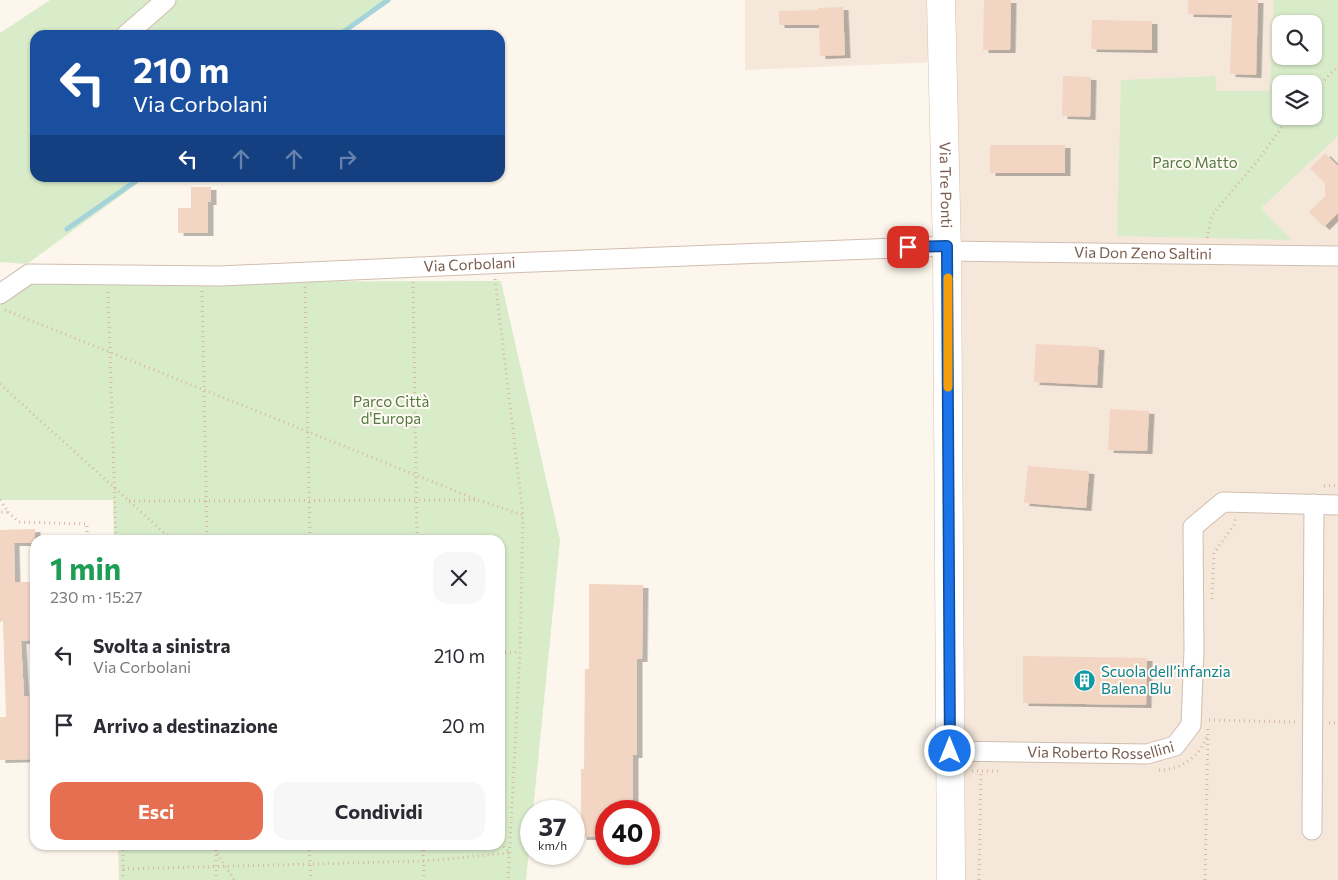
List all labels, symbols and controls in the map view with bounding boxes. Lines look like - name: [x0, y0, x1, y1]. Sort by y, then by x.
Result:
- map controls: [1272, 15, 1322, 125]
- button: search: [1272, 15, 1322, 65]
- text: 210 m: [133, 47, 229, 90]
- icon: left: [50, 50, 115, 115]
- button: layers: [1272, 75, 1322, 125]
- text: Via Corbolani: [133, 90, 268, 117]
- street label: Via Tre Ponti: [936, 141, 956, 228]
- icon: left: [174, 145, 202, 173]
- icon: ahead: [227, 145, 255, 173]
- icon: ahead: [280, 145, 308, 173]
- icon: right: [333, 145, 361, 173]
- park label: Parco Matto: [1152, 153, 1238, 171]
- pin: [887, 226, 929, 268]
- icon: arrive: [894, 233, 922, 261]
- street label: Via Don Zeno Saltini: [1074, 243, 1212, 262]
- street label: Via Corbolani: [423, 253, 516, 275]
- park label: Parco Città d'Europa: [353, 392, 429, 427]
- text: 1 min: [50, 549, 121, 586]
- button: close: [433, 552, 485, 604]
- text: 230 m · 15:27: [50, 587, 142, 606]
- text: Svolta a sinistra: [93, 634, 231, 657]
- icon: left: [50, 641, 78, 669]
- text: 210 m: [434, 644, 485, 667]
- text: Via Corbolani: [93, 657, 191, 676]
- place label: Scuola dell’infanzia Balena Blu: [1101, 662, 1231, 697]
- building icon: Scuola dell’infanzia Balena Blu: [1073, 669, 1097, 693]
- icon: arrive: [50, 711, 78, 739]
- text: Arrivo a destinazione: [93, 714, 278, 737]
- text: 20 m: [442, 714, 485, 737]
- position arrow: [923, 724, 975, 776]
- street label: Via Roberto Rossellini: [1027, 737, 1176, 763]
- button: Esci: [50, 782, 263, 840]
- button: Condividi: [273, 782, 485, 840]
- speed limit sign: 40: [595, 800, 660, 865]
- text: 37: [538, 811, 567, 841]
- text: km/h: [538, 838, 567, 852]

